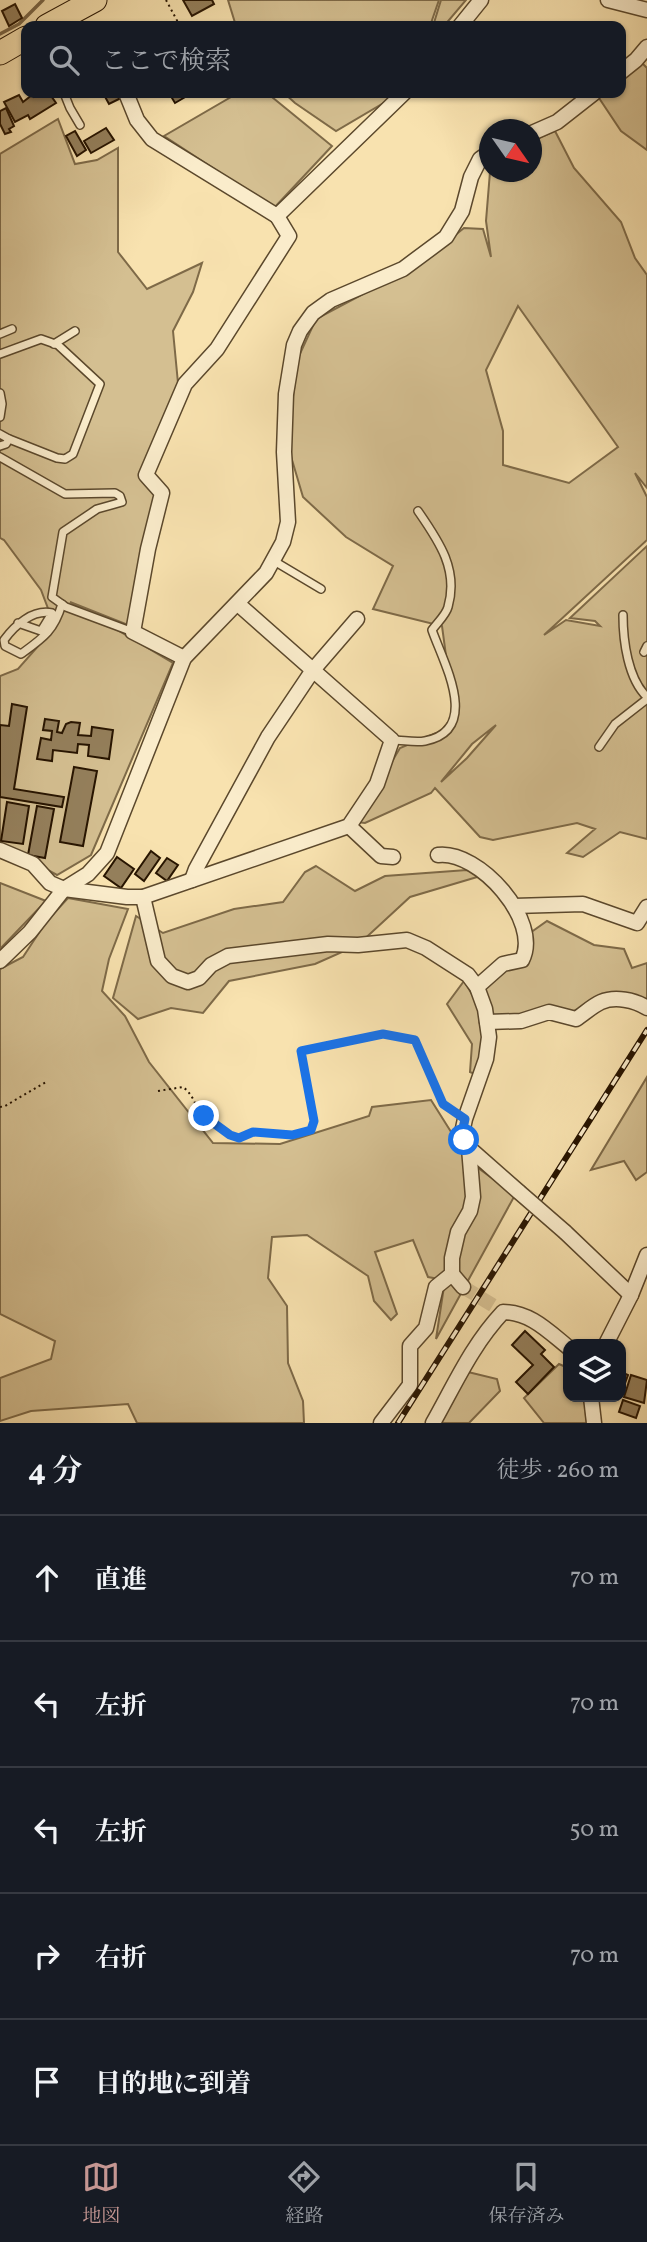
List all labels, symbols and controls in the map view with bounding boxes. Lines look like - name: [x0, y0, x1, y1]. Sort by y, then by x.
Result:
- search box: [21, 21, 626, 98]
- icon: search: [45, 41, 83, 79]
- text: ここで検索: [101, 44, 231, 80]
- north arrow: [479, 119, 542, 182]
- route end: [188, 1100, 219, 1131]
- route start: [448, 1124, 479, 1155]
- map controls: [563, 1339, 626, 1402]
- button: layers: [563, 1339, 626, 1402]
- text: 4 分: [28, 1451, 82, 1493]
- text: 徒歩 · 260 m: [497, 1455, 619, 1487]
- icon: ahead: [28, 1559, 66, 1597]
- text: 70 m: [570, 1562, 619, 1594]
- text: 直進: [95, 1563, 147, 1599]
- icon: left: [28, 1685, 66, 1723]
- text: 70 m: [570, 1688, 619, 1720]
- text: 左折: [95, 1689, 147, 1725]
- icon: left: [28, 1811, 66, 1849]
- text: 50 m: [570, 1814, 619, 1846]
- text: 左折: [95, 1815, 147, 1851]
- icon: right: [28, 1937, 66, 1975]
- text: 70 m: [570, 1940, 619, 1972]
- text: 右折: [95, 1941, 147, 1977]
- icon: arrive: [28, 2063, 66, 2101]
- text: 目的地に到着: [95, 2067, 251, 2103]
- tab: 地図: [82, 2158, 121, 2230]
- tab: 経路: [285, 2158, 324, 2230]
- tab: 保存済み: [488, 2158, 565, 2230]

